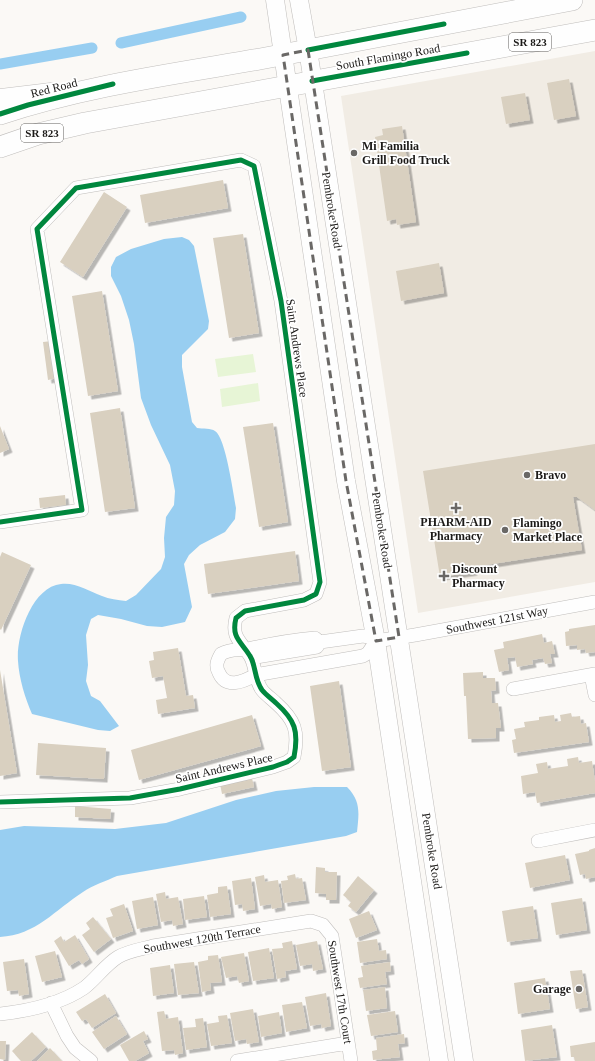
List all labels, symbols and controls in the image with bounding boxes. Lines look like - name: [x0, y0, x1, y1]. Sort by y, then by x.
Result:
- road number: SR 823: [509, 33, 551, 51]
- street label: South Flamingo Road: [335, 41, 441, 73]
- street label: Red Road: [29, 75, 79, 101]
- road number: SR 823: [21, 124, 63, 142]
- place label: Mi Familia Grill Food Truck: [362, 139, 450, 167]
- marker: Mi Familia Grill Food Truck: [349, 148, 359, 158]
- street label: Pembroke Road: [319, 171, 345, 249]
- street label: Saint Andrews Place: [283, 298, 311, 398]
- place label: Bravo: [535, 468, 566, 482]
- marker: Bravo: [522, 470, 532, 480]
- street label: Pembroke Road: [369, 491, 395, 569]
- marker: PHARM-AID Pharmacy: [451, 503, 461, 513]
- place label: PHARM-AID Pharmacy: [420, 515, 492, 543]
- place label: Flamingo Market Place: [513, 516, 583, 544]
- marker: Flamingo Market Place: [500, 525, 510, 535]
- place label: Discount Pharmacy: [452, 562, 505, 590]
- marker: Discount Pharmacy: [439, 571, 449, 581]
- street label: Southwest 121st Way: [445, 603, 549, 637]
- street label: Saint Andrews Place: [174, 750, 274, 786]
- street label: Pembroke Road: [419, 812, 445, 890]
- street label: Southwest 120th Terrace: [142, 922, 262, 956]
- street label: Southwest 17th Court: [325, 939, 355, 1045]
- place label: Garage: [533, 982, 572, 996]
- marker: Garage: [574, 984, 584, 994]

